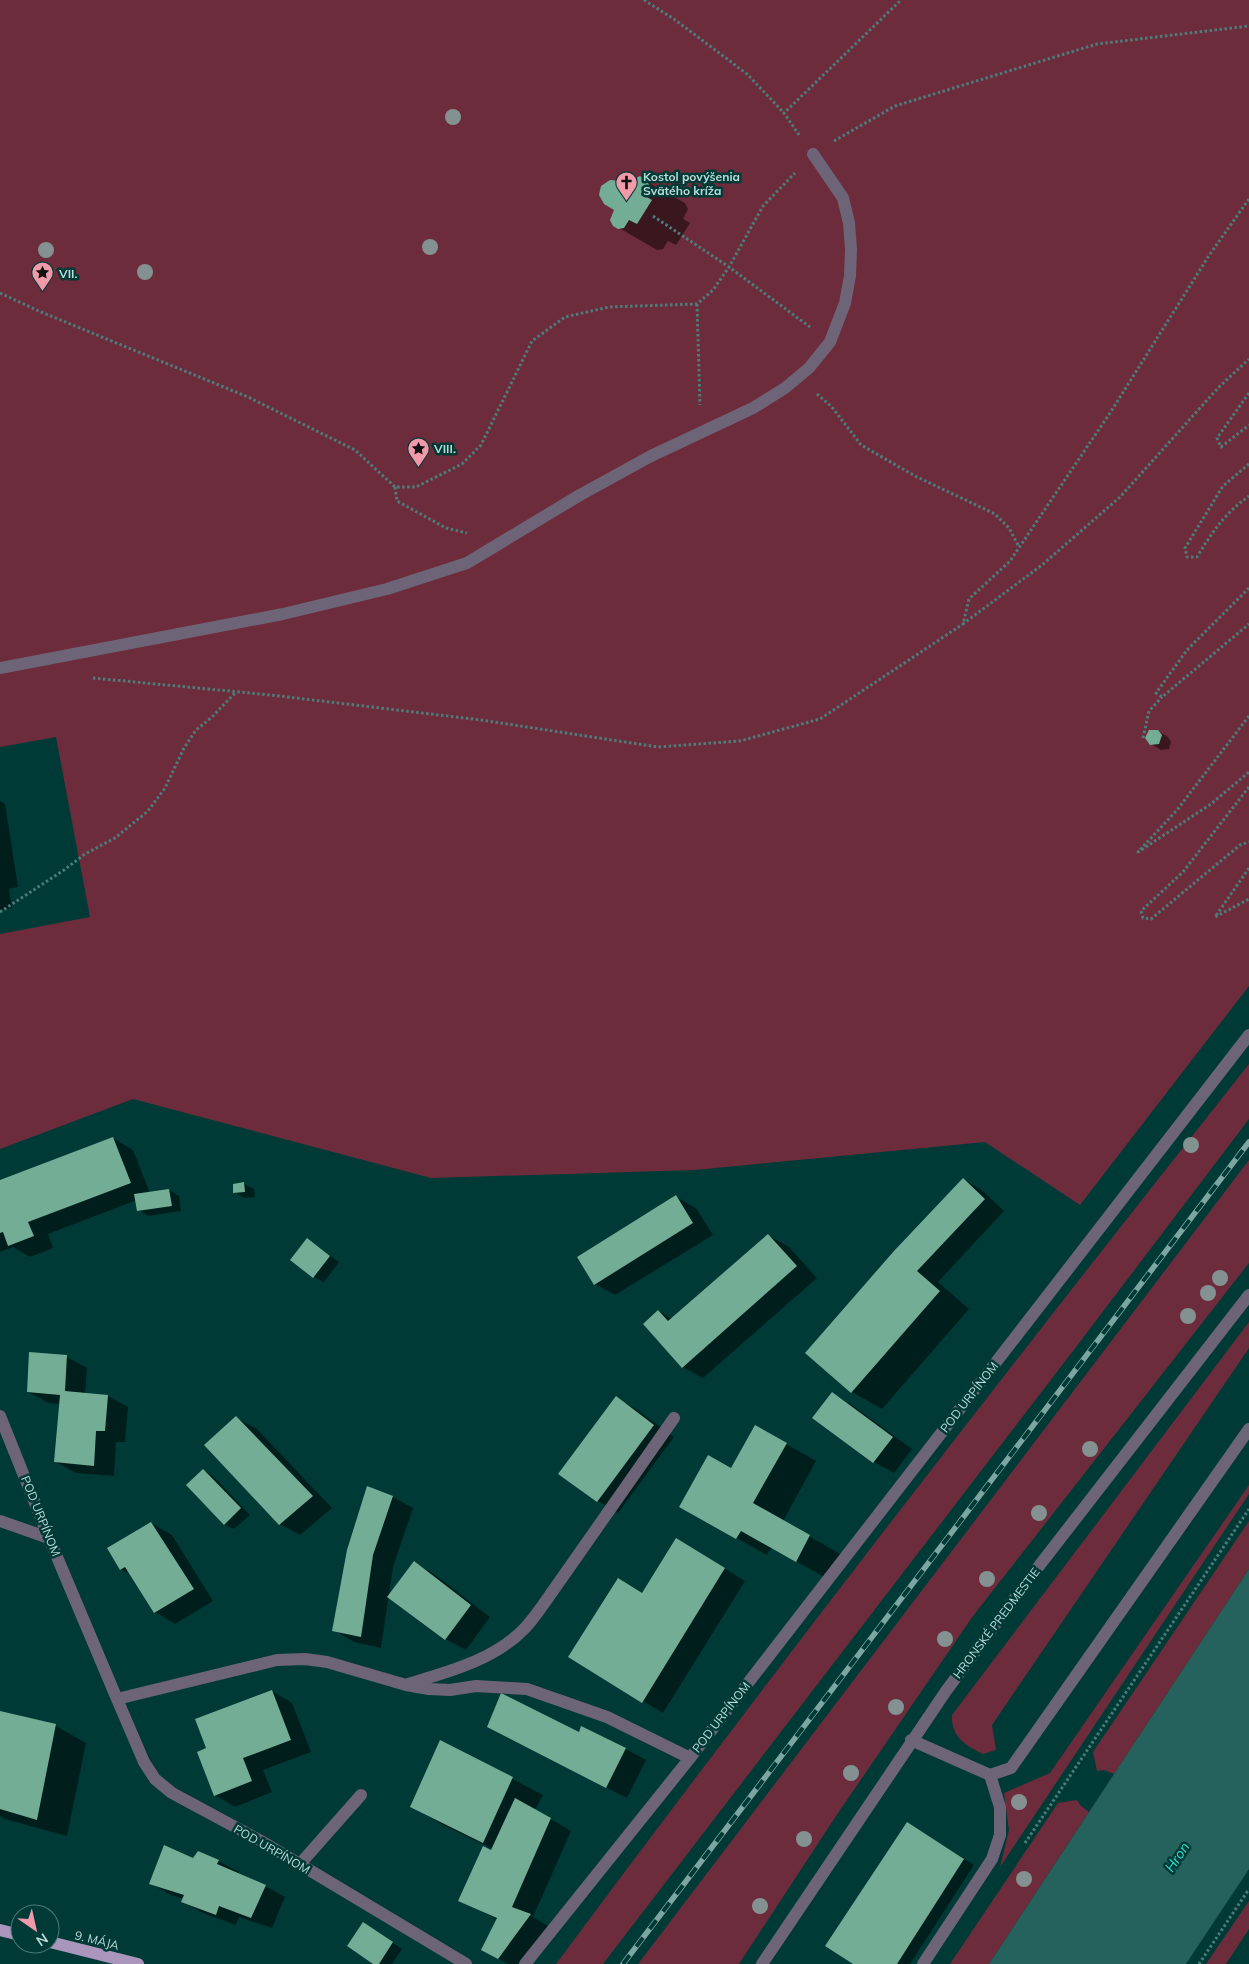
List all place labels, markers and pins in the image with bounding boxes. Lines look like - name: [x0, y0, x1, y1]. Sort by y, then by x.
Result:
- place label: Kostol povýšenia Svätého kríža: [643, 169, 740, 198]
- church icon: Kostol povýšenia Svätého kríža: [615, 171, 639, 202]
- place icon: VII.: [31, 261, 55, 292]
- place label: VII.: [58, 266, 77, 281]
- place icon: VIII.: [406, 436, 430, 467]
- place label: VIII.: [433, 441, 456, 456]

